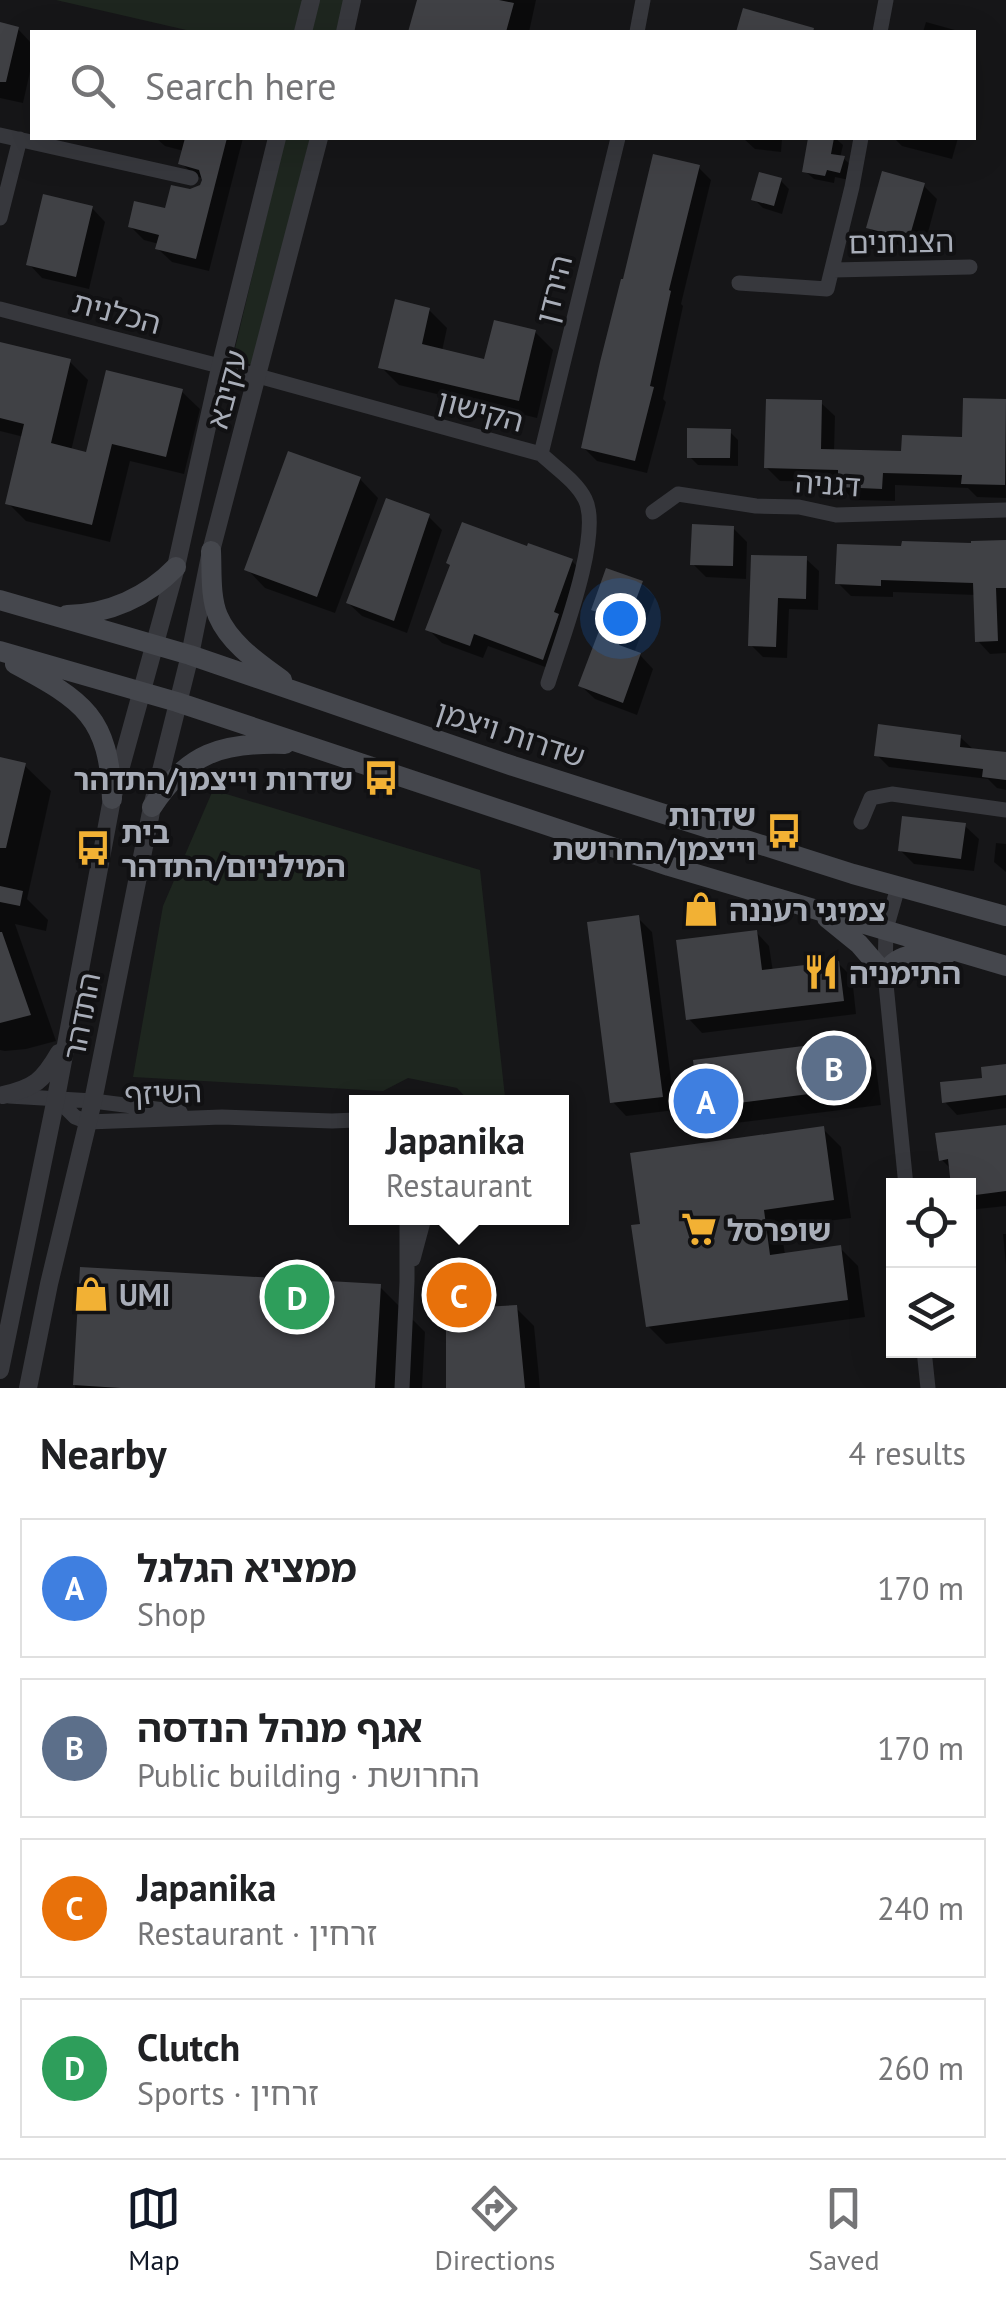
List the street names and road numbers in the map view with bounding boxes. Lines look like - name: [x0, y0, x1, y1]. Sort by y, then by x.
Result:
- street label: הצנחנים: [848, 221, 954, 261]
- street label: הירדן: [526, 251, 580, 327]
- street label: הכלנית: [69, 282, 165, 342]
- street label: עקיבא: [197, 345, 255, 433]
- street label: הקישון: [434, 380, 528, 440]
- street label: דגניה: [794, 461, 862, 505]
- street label: שדרות ויצמן: [431, 691, 591, 775]
- street label: התדהר: [53, 969, 109, 1063]
- street label: השיזף: [123, 1071, 203, 1113]

